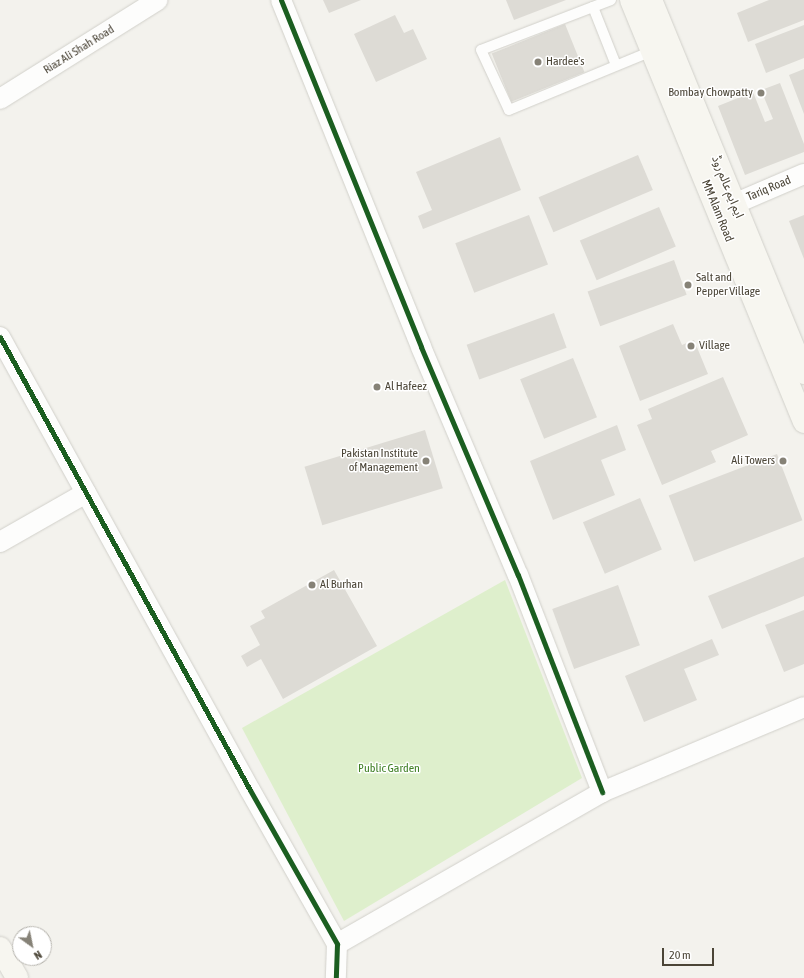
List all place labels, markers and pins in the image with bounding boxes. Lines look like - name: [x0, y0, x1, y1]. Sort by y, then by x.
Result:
- place label: Hardee's: [546, 55, 584, 69]
- marker: Hardee's: [533, 57, 543, 67]
- place label: Bombay Chowpatty: [668, 86, 753, 100]
- marker: Bombay Chowpatty: [756, 88, 766, 98]
- place label: Salt and Pepper Village: [696, 271, 760, 299]
- marker: Salt and Pepper Village: [683, 280, 693, 290]
- place label: Village: [699, 339, 730, 353]
- marker: Village: [686, 341, 696, 351]
- place label: Al Hafeez: [385, 380, 427, 394]
- marker: Al Hafeez: [372, 382, 382, 392]
- place label: Pakistan Institute of Management: [341, 447, 418, 475]
- place label: Ali Towers: [731, 454, 775, 468]
- marker: Pakistan Institute of Management: [421, 456, 431, 466]
- marker: Ali Towers: [778, 456, 788, 466]
- place label: Al Burhan: [320, 578, 363, 592]
- marker: Al Burhan: [307, 580, 317, 590]

